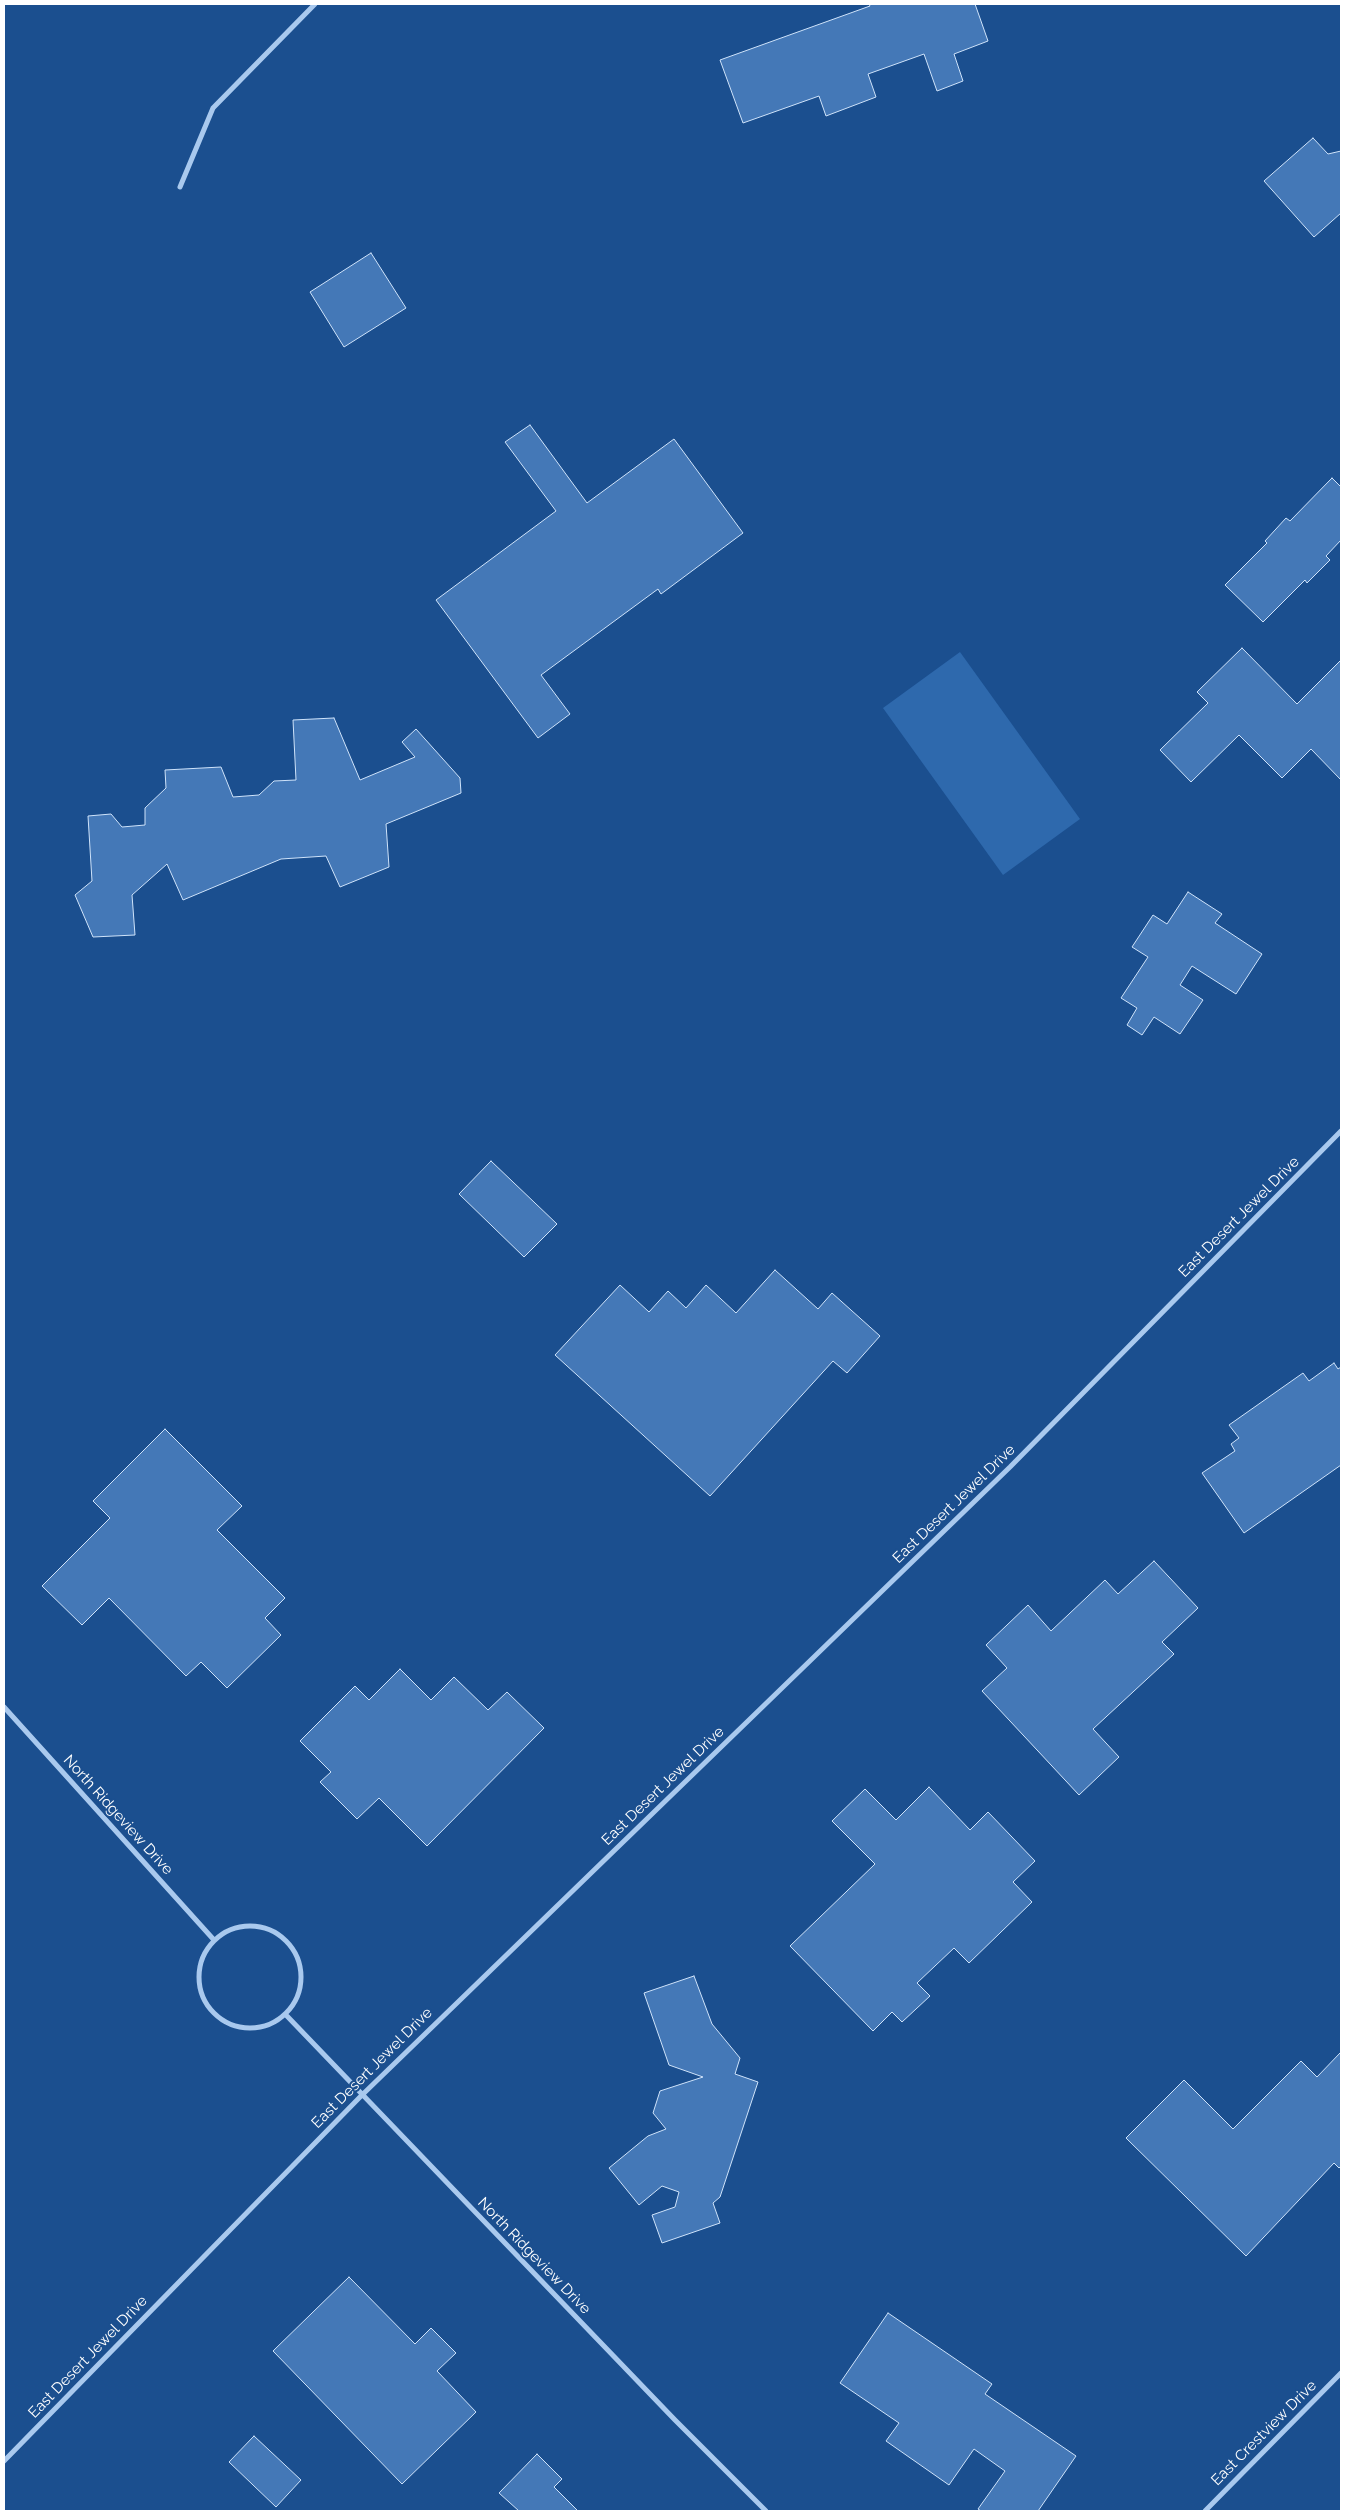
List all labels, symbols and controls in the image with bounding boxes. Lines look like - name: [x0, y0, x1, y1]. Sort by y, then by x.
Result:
- street label: East Desert Jewel Drive: [1175, 1153, 1303, 1281]
- street label: East Desert Jewel Drive: [889, 1441, 1019, 1567]
- street label: East Desert Jewel Drive: [598, 1723, 728, 1849]
- street label: North Ridgeview Drive: [59, 1751, 177, 1879]
- street label: East Desert Jewel Drive: [308, 2004, 436, 2132]
- street label: North Ridgeview Drive: [474, 2194, 594, 2318]
- street label: East Desert Jewel Drive: [25, 2292, 151, 2422]
- street label: East Crestview Drive: [1208, 2377, 1320, 2489]

